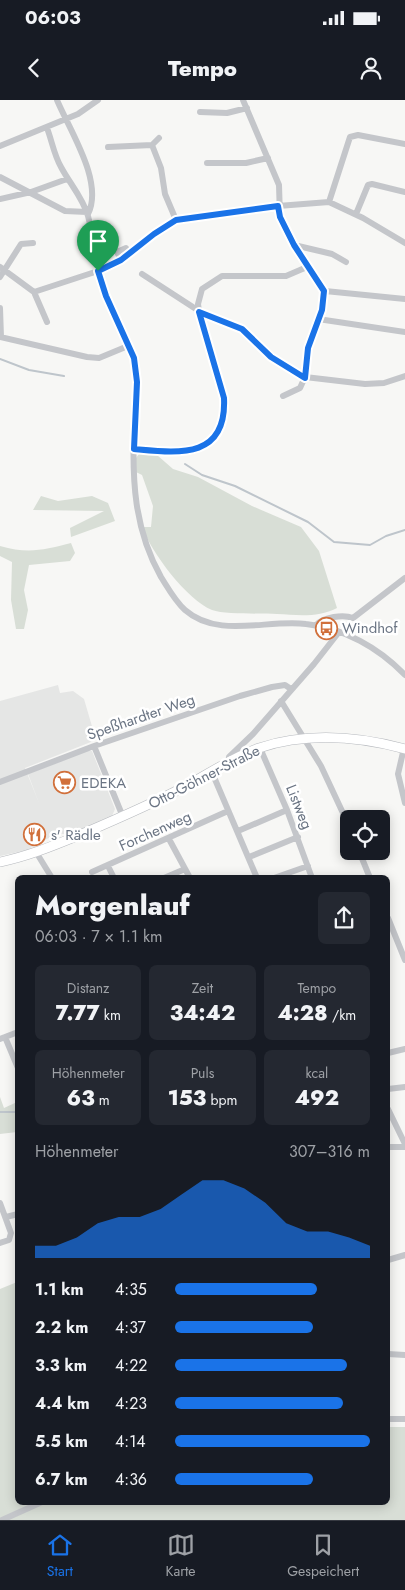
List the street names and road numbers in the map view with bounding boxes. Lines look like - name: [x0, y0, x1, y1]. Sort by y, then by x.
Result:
- street label: Speßhardter Weg: [84, 688, 198, 746]
- street label: Otto-Göhner-Straße: [144, 739, 264, 815]
- street label: Listweg: [280, 781, 318, 833]
- street label: Forchenweg: [115, 805, 195, 857]

